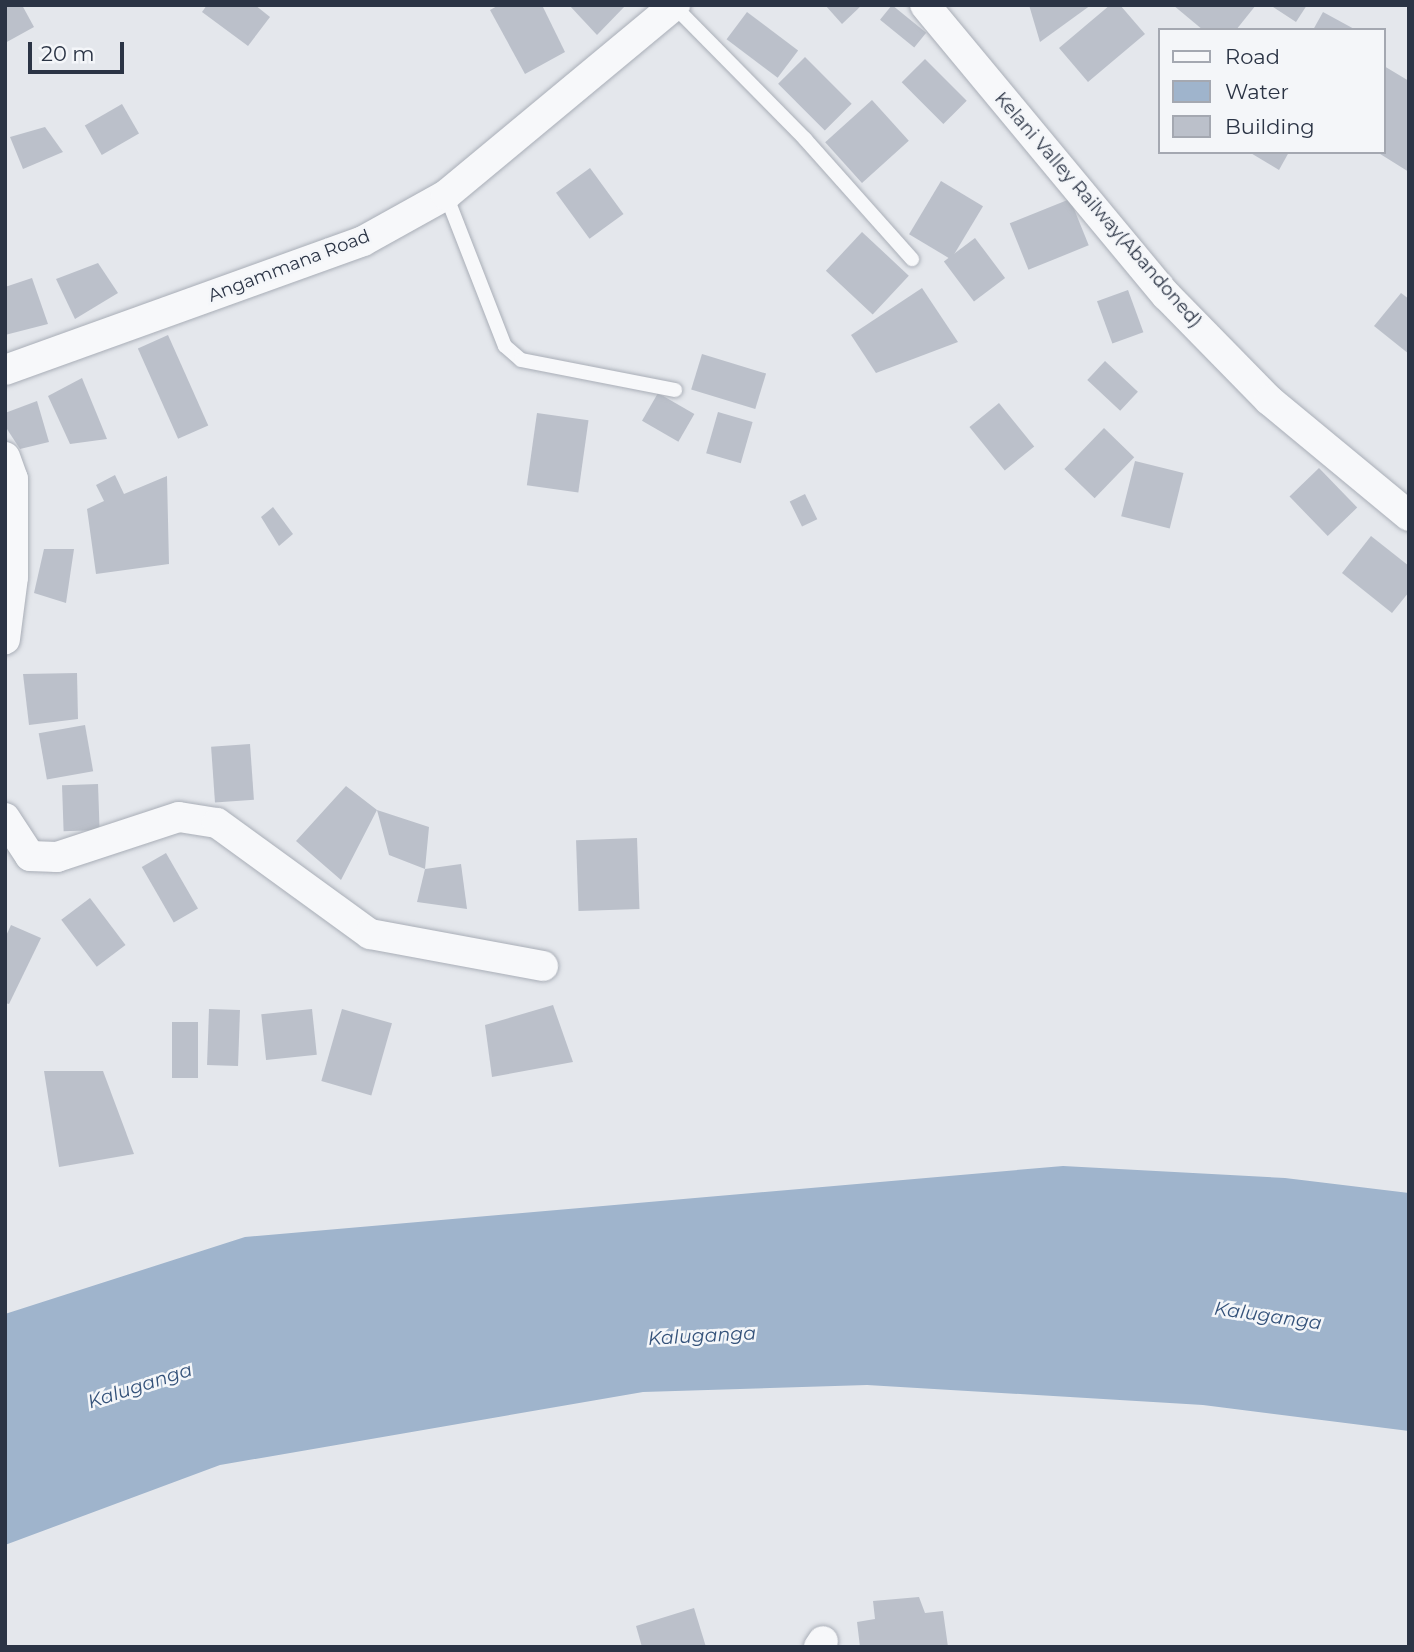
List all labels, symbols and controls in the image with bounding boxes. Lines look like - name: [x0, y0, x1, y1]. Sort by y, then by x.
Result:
- scale bar: [32, 28, 128, 72]
- legend: [1158, 28, 1386, 154]
- text: 20 m: [41, 41, 95, 66]
- text: Road: [1225, 44, 1280, 69]
- text: Water: [1225, 79, 1289, 104]
- street label: Kelani Valley Railway(Abandoned): [990, 88, 1206, 332]
- text: Building: [1225, 114, 1315, 139]
- street label: Angammana Road: [205, 225, 373, 307]
- water label: Kaluganga: [1213, 1297, 1323, 1335]
- water label: Kaluganga: [647, 1322, 757, 1350]
- water label: Kaluganga: [85, 1358, 195, 1414]

